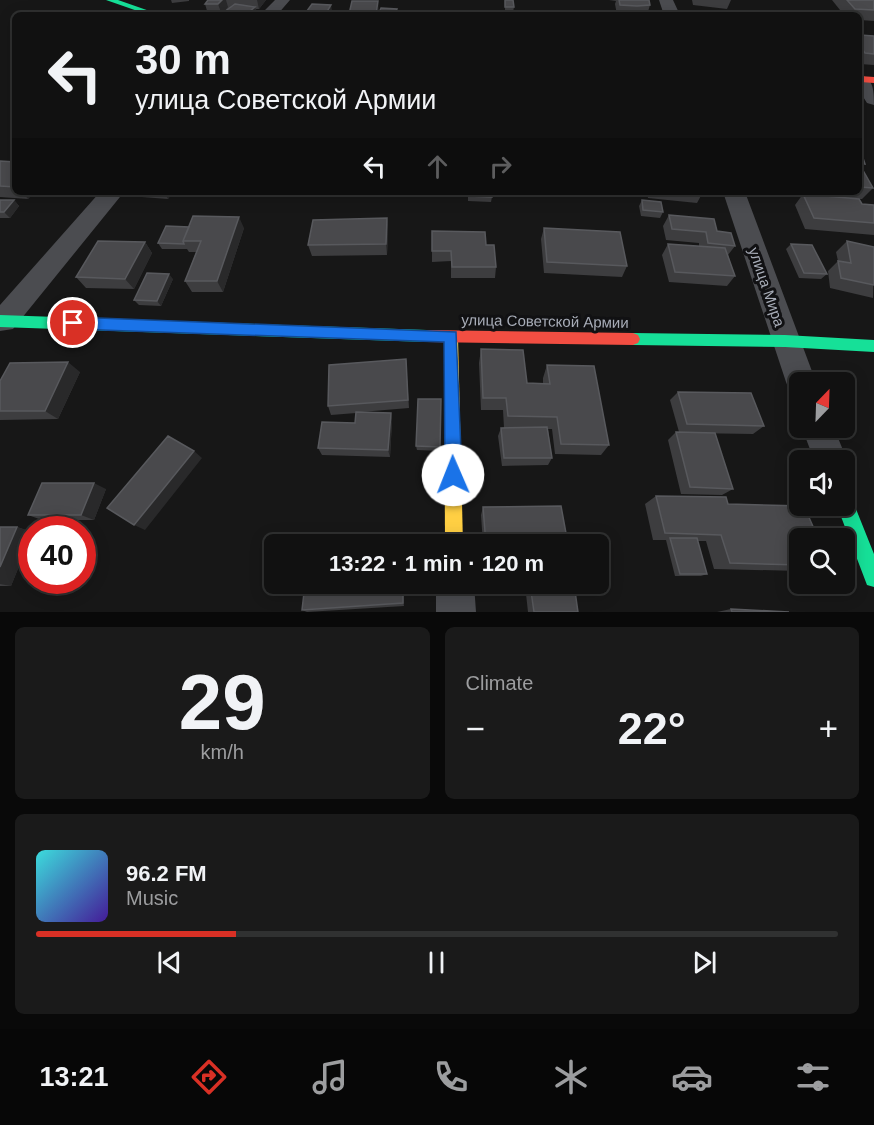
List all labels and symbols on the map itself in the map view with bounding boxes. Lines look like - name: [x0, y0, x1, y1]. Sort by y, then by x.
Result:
- street label: улица Мира: [745, 245, 789, 330]
- pin: [47, 297, 98, 348]
- street label: улица Советской Армии: [461, 311, 629, 331]
- north arrow: [789, 372, 855, 438]
- position arrow: [421, 443, 485, 507]
- speed limit sign: 40: [18, 516, 96, 594]

